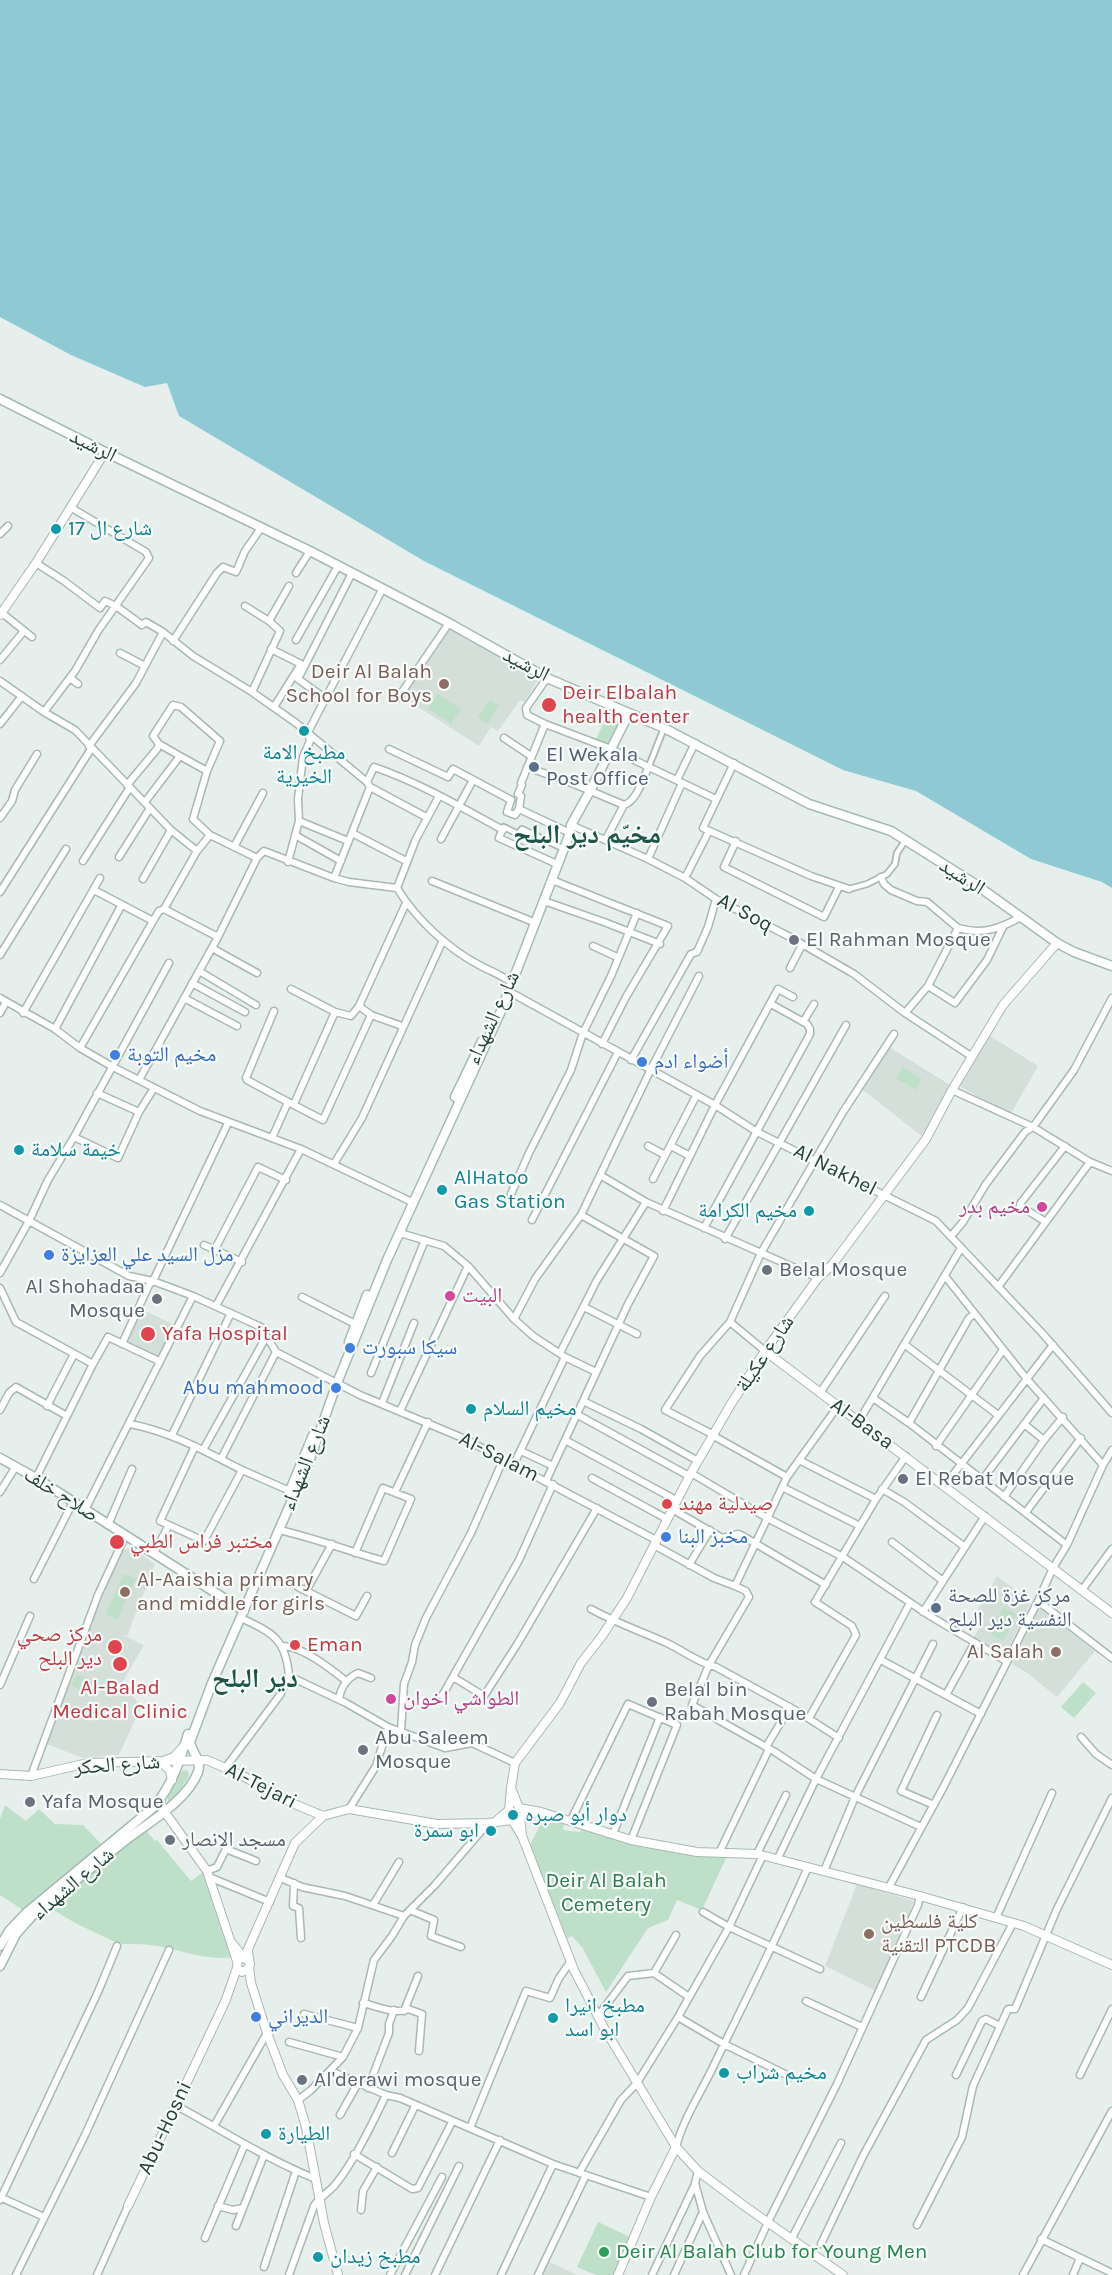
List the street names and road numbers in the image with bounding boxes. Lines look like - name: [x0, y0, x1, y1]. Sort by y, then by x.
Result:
- street label: الرشيد: [65, 424, 121, 468]
- street label: الرشيد: [498, 642, 554, 688]
- street label: الرشيد: [934, 853, 990, 901]
- street label: Al Soq: [713, 888, 777, 938]
- street label: شارع الشهداء: [460, 967, 526, 1069]
- street label: Al Nakhel: [789, 1138, 881, 1202]
- street label: شارع عكيلة: [730, 1311, 800, 1397]
- street label: Al-Basa: [825, 1393, 899, 1455]
- street label: شارع الشهداء: [276, 1412, 336, 1514]
- street label: Al-Salam: [455, 1426, 543, 1488]
- street label: صلاح خلف: [19, 1462, 103, 1528]
- street label: شارع الحكر: [73, 1749, 161, 1781]
- street label: Al-Tejari: [221, 1757, 301, 1815]
- street label: شارع الشهداء: [26, 1842, 120, 1926]
- street label: Abu-Hosni: [132, 2077, 198, 2179]

